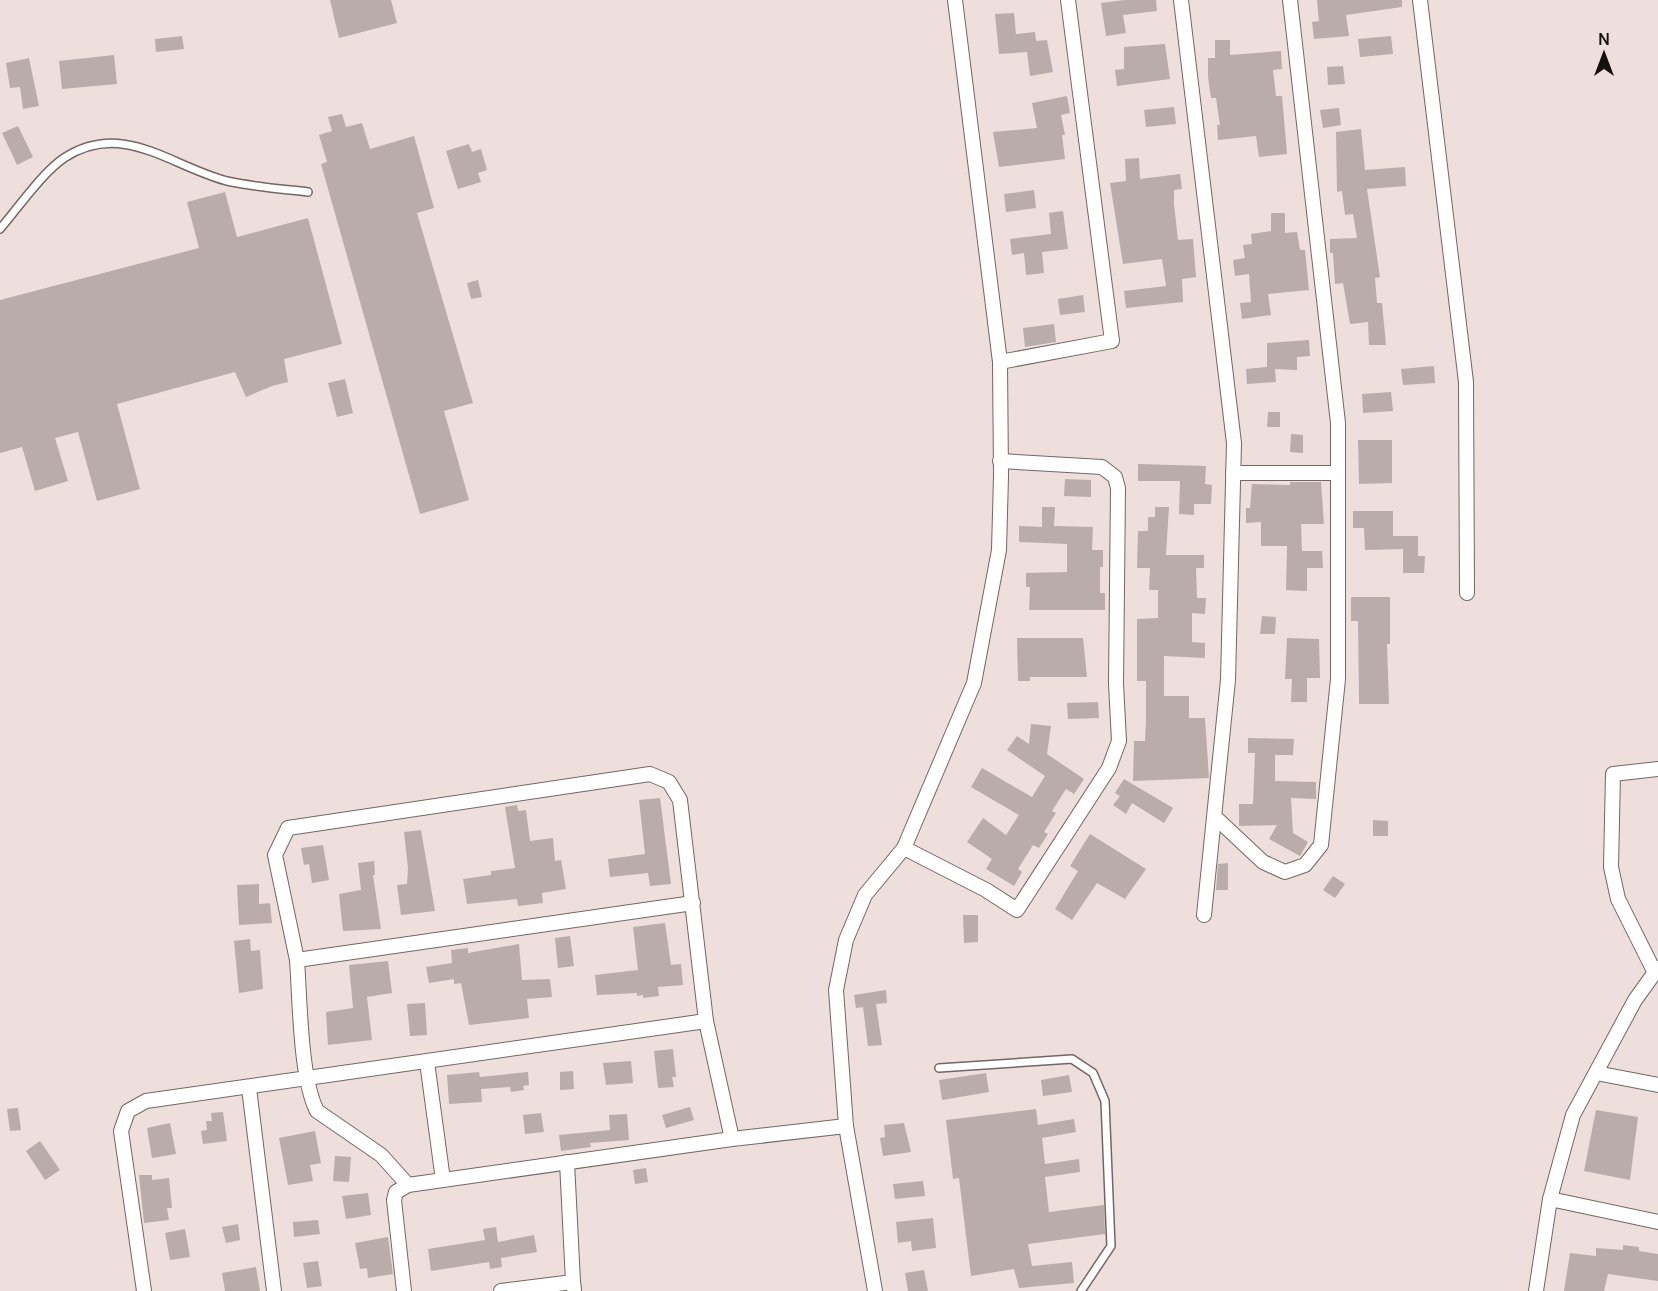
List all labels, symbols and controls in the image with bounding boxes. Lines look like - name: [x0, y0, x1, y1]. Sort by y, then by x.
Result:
- north arrow: [1574, 24, 1634, 84]
- text: N: [1598, 28, 1610, 50]

